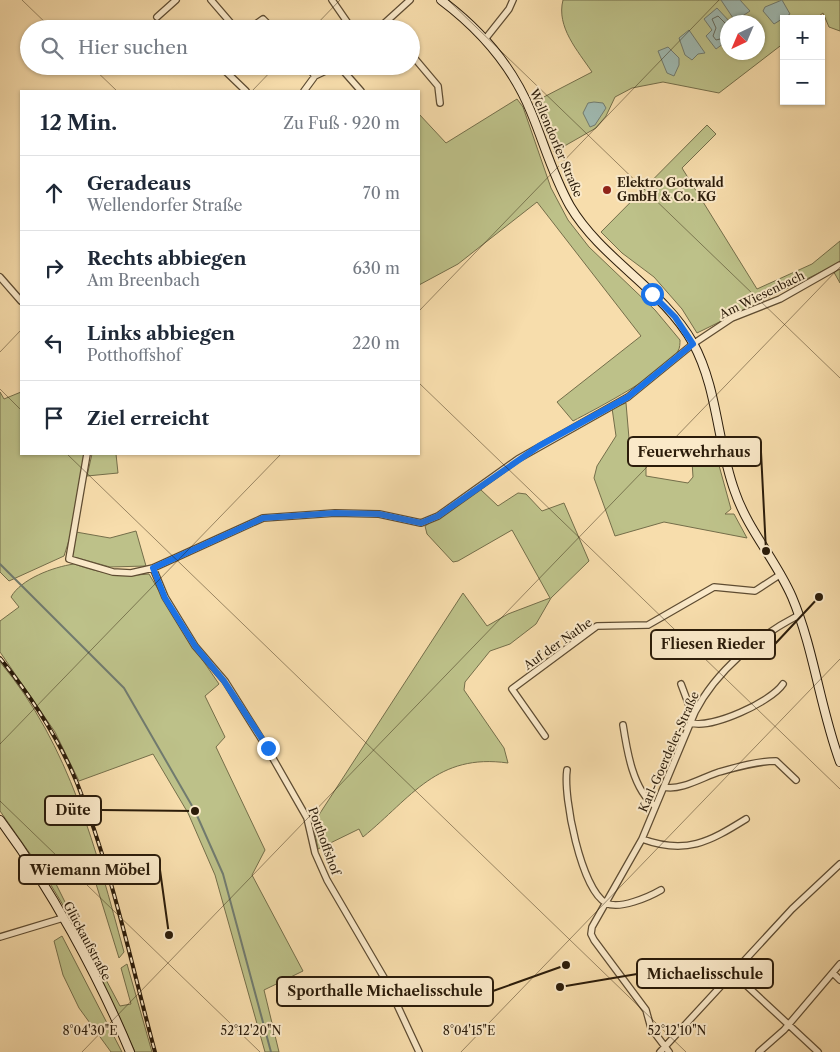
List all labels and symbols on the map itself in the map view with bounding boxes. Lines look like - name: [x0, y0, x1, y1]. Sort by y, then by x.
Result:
- north arrow: [720, 15, 765, 60]
- street label: Wellendorfer Straße: [526, 85, 586, 200]
- place label: Elektro Gottwald GmbH & Co. KG: [617, 175, 724, 204]
- marker: Elektro Gottwald GmbH & Co. KG: [601, 184, 613, 196]
- street label: Am Wiesenbach: [716, 267, 807, 322]
- route start: [641, 283, 664, 306]
- callout: Feuerwehrhaus: [628, 437, 761, 466]
- text: Feuerwehrhaus: [637, 443, 751, 461]
- street label: Auf der Nathe: [520, 614, 595, 673]
- callout: Fliesen Rieder: [651, 630, 775, 659]
- text: Fliesen Rieder: [661, 635, 765, 653]
- street label: Karl-Goerdeler-Straße: [635, 689, 702, 815]
- route end: [257, 737, 280, 760]
- callout: Düte: [45, 796, 101, 825]
- text: Düte: [55, 801, 91, 819]
- street label: Potthoffshof: [305, 805, 344, 878]
- callout: Wiemann Möbel: [19, 855, 160, 884]
- text: Wiemann Möbel: [29, 861, 150, 879]
- street label: Glückaufstraße: [60, 899, 115, 983]
- callout: Michaelisschule: [637, 959, 773, 988]
- text: Michaelisschule: [647, 965, 763, 983]
- callout: Sporthalle Michaelisschule: [277, 977, 493, 1006]
- text: Sporthalle Michaelisschule: [287, 982, 483, 1000]
- text: 8°04'30"E: [62, 1023, 118, 1038]
- text: 52°12'20"N: [221, 1023, 281, 1038]
- text: 8°04'15"E: [443, 1023, 495, 1038]
- text: 52°12'10"N: [648, 1023, 707, 1038]

